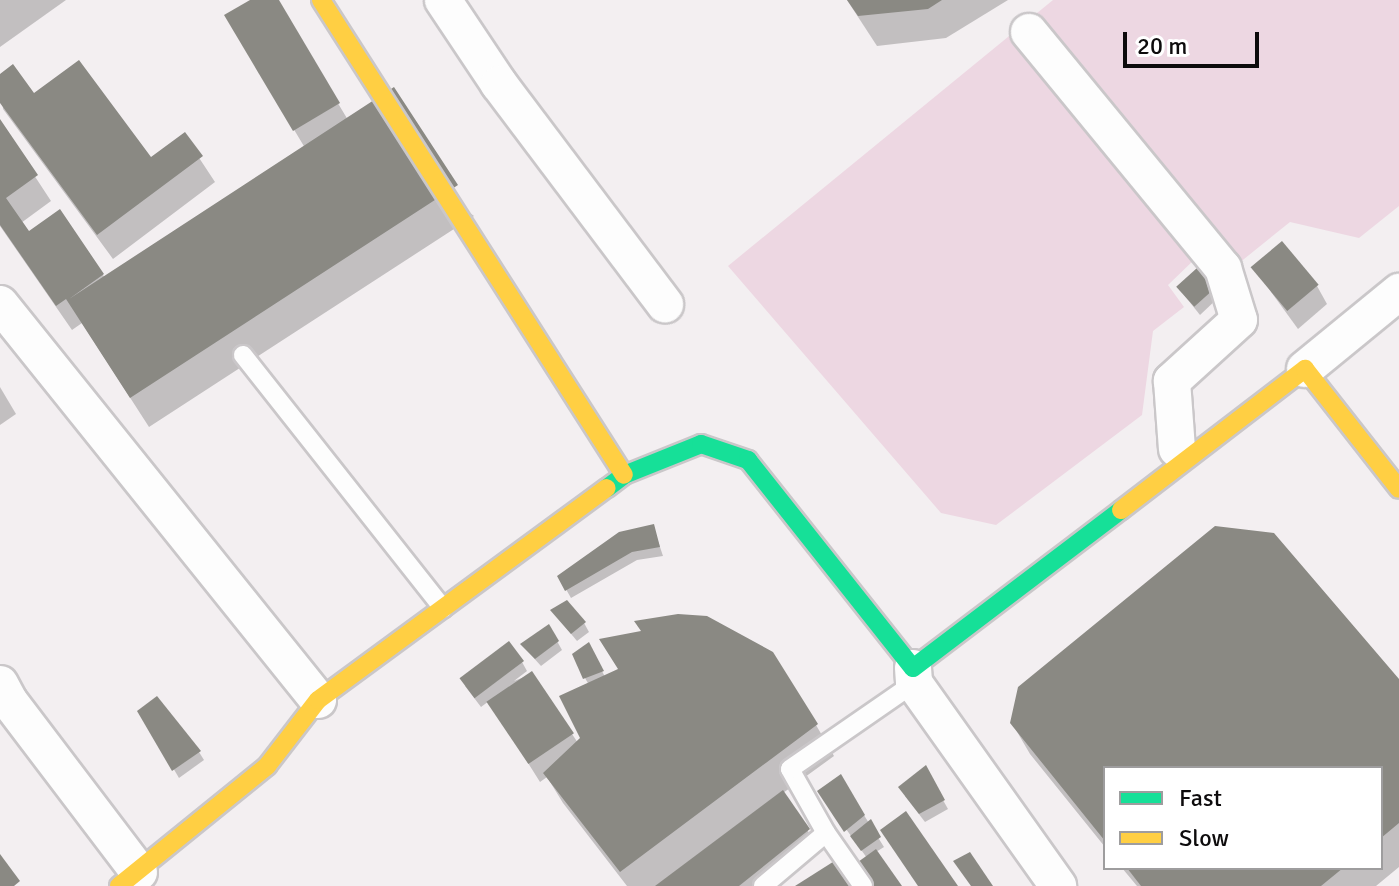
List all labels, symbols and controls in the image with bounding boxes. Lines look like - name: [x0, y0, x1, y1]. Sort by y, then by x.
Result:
- scale bar: [1127, 16, 1263, 66]
- text: 20 m: [1137, 31, 1187, 61]
- legend: [1103, 766, 1383, 870]
- text: Fast: [1179, 783, 1222, 813]
- text: Slow: [1179, 823, 1229, 853]

